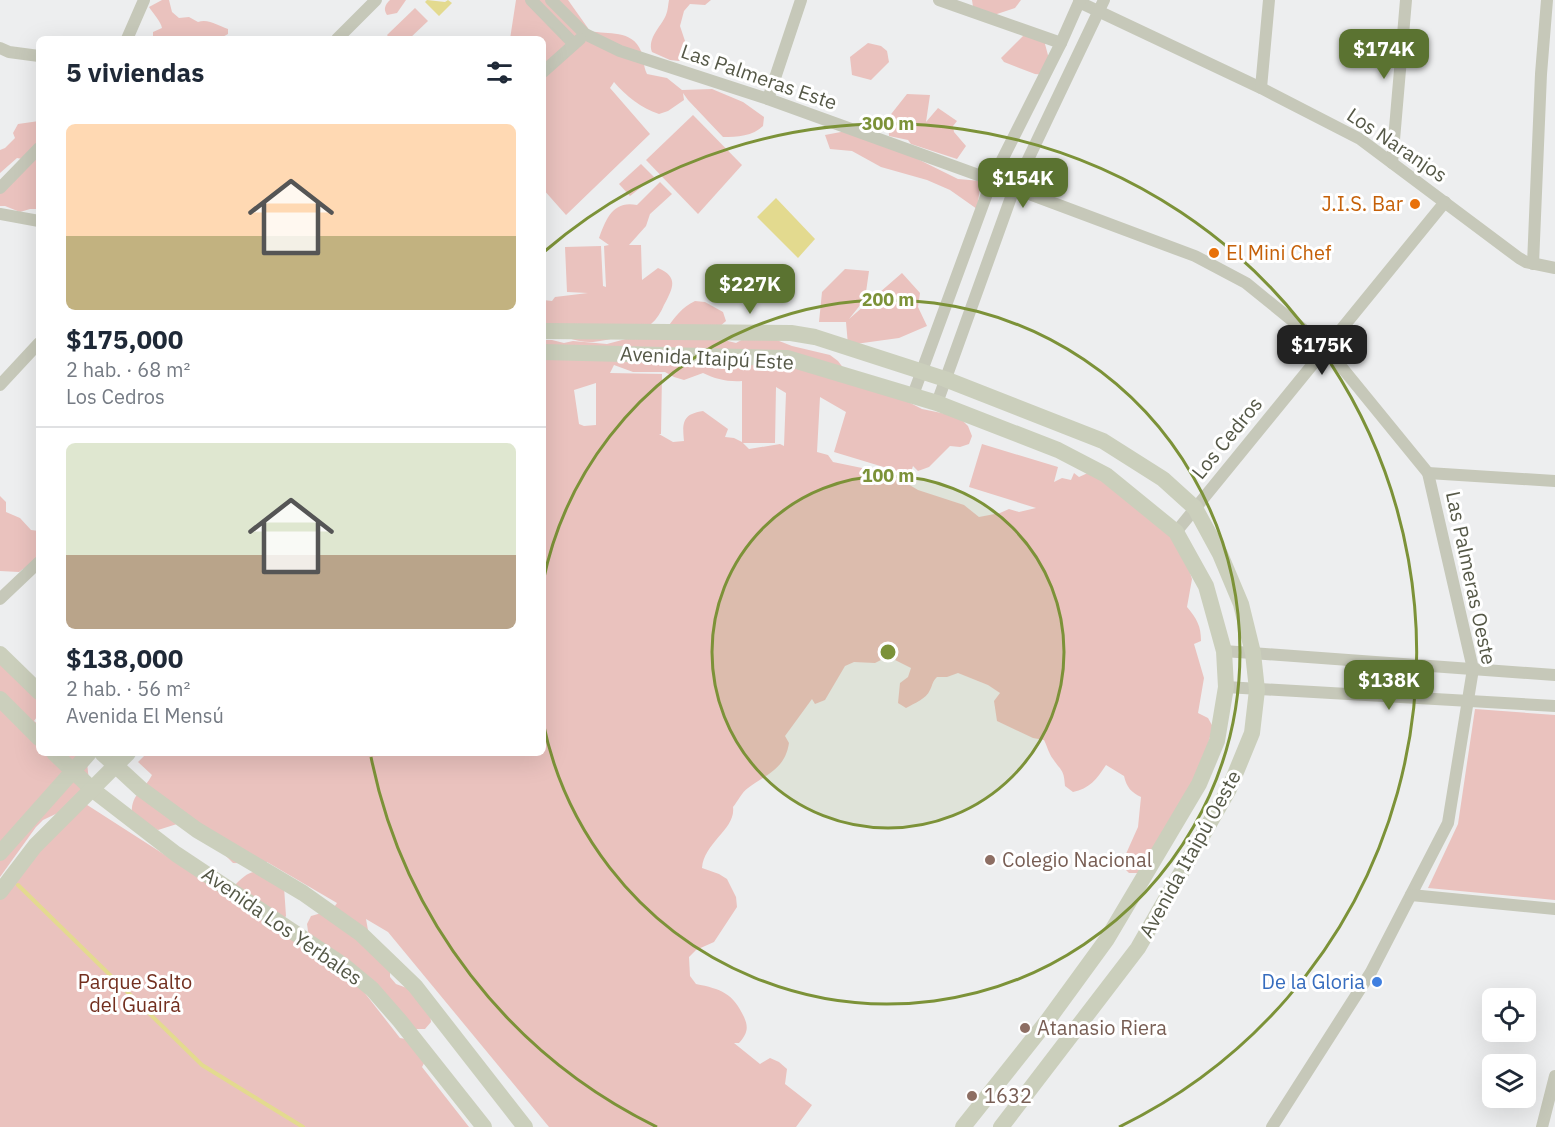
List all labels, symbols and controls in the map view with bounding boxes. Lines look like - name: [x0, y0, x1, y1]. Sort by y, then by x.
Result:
- pin: $174K: [1342, 29, 1426, 80]
- text: $174K: [1353, 35, 1415, 62]
- street label: Las Palmeras Este: [678, 37, 841, 116]
- text: 5 viviendas: [66, 55, 204, 89]
- icon: filters: [483, 56, 516, 89]
- street label: Los Naranjos: [1342, 101, 1453, 188]
- text: 300 m: [862, 112, 914, 135]
- pin: $154K: [981, 158, 1065, 209]
- icon: home: [237, 163, 345, 271]
- text: $154K: [992, 164, 1054, 191]
- place label: J.I.S. Bar: [1321, 190, 1403, 217]
- marker: J.I.S. Bar: [1408, 197, 1422, 211]
- place label: El Mini Chef: [1226, 239, 1332, 266]
- marker: El Mini Chef: [1207, 246, 1221, 260]
- pin: $227K: [708, 264, 792, 315]
- text: $227K: [719, 270, 781, 297]
- text: 200 m: [862, 288, 914, 311]
- text: $175,000: [66, 322, 183, 356]
- pin: $175K: [1280, 325, 1364, 376]
- text: $175K: [1291, 331, 1353, 358]
- street label: Avenida Itaipú Este: [619, 339, 795, 376]
- text: 2 hab. · 68 m²: [66, 356, 190, 383]
- text: Los Cedros: [66, 383, 165, 410]
- street label: Los Cedros: [1185, 391, 1268, 485]
- text: 100 m: [862, 464, 914, 487]
- icon: home: [237, 482, 345, 590]
- street label: Las Palmeras Oeste: [1440, 489, 1503, 667]
- text: $138,000: [66, 641, 183, 675]
- centre of rings: [878, 642, 898, 662]
- pin: $138K: [1347, 660, 1431, 711]
- text: $138K: [1358, 666, 1420, 693]
- text: 2 hab. · 56 m²: [66, 675, 190, 702]
- text: Avenida El Mensú: [66, 702, 224, 729]
- street label: Avenida Itaipú Oeste: [1132, 765, 1247, 942]
- place label: Colegio Nacional: [1002, 846, 1152, 873]
- marker: Colegio Nacional: [983, 853, 997, 867]
- street label: Avenida Los Yerbales: [197, 860, 368, 991]
- park label: Parque Salto del Guairá: [78, 968, 192, 1018]
- place label: De la Gloria: [1261, 968, 1365, 995]
- marker: De la Gloria: [1370, 975, 1384, 989]
- map controls: [1482, 988, 1536, 1108]
- button: locate: [1482, 988, 1536, 1042]
- place label: Atanasio Riera: [1037, 1014, 1167, 1041]
- marker: Atanasio Riera: [1018, 1021, 1032, 1035]
- button: layers: [1482, 1054, 1536, 1108]
- place label: 1632: [984, 1082, 1032, 1109]
- marker: 1632: [965, 1089, 979, 1103]

